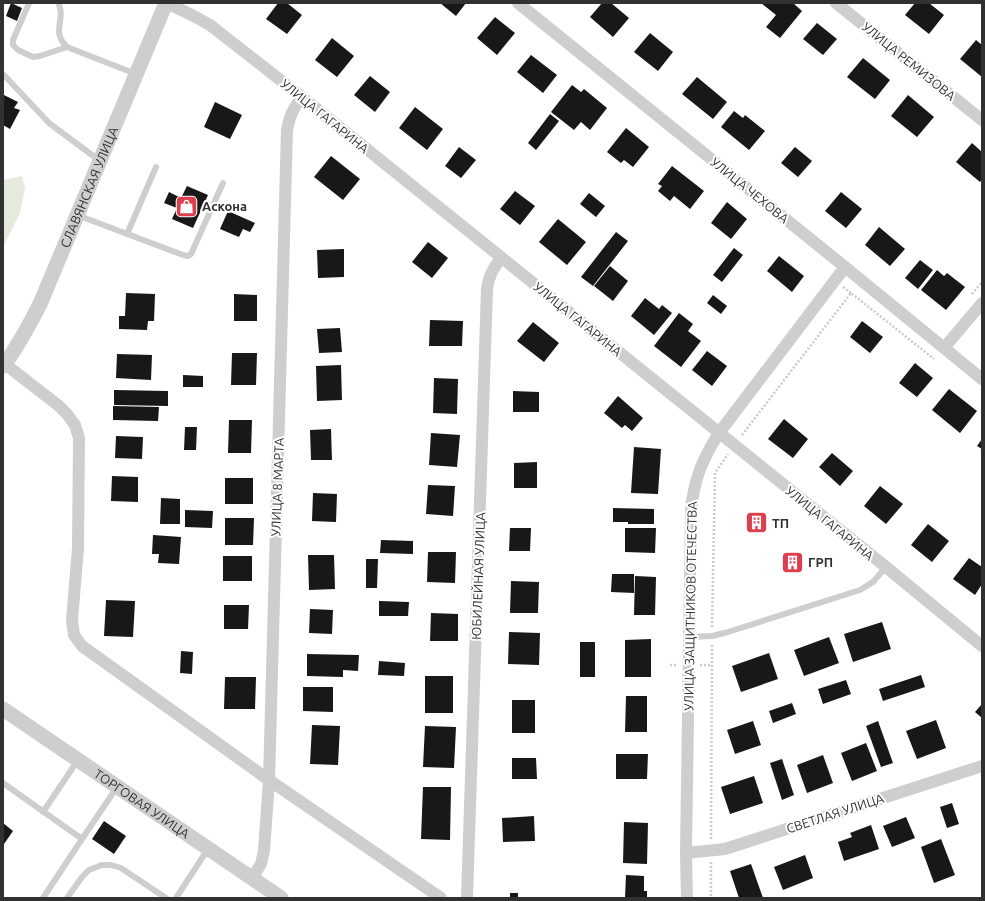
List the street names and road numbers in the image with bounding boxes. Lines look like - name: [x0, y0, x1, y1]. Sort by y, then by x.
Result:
- street label: УЛИЦА РЕМИЗОВА: [860, 19, 959, 103]
- street label: УЛИЦА ГАГАРИНА: [278, 76, 372, 156]
- street label: СЛАВЯНСКАЯ УЛИЦА: [57, 124, 121, 250]
- street label: УЛИЦА ЧЕХОВА: [708, 154, 792, 226]
- street label: УЛИЦА ГАГАРИНА: [531, 279, 625, 359]
- street label: УЛИЦА 8 МАРТА: [268, 437, 286, 537]
- street label: УЛИЦА ГАГАРИНА: [783, 483, 877, 563]
- street label: УЛИЦА ЗАЩИТНИКОВ ОТЕЧЕСТВА: [681, 500, 699, 711]
- street label: ЮБИЛЕЙНАЯ УЛИЦА: [469, 511, 487, 640]
- street label: ТОРГОВАЯ УЛИЦА: [92, 766, 193, 841]
- street label: СВЕТЛАЯ УЛИЦА: [784, 790, 886, 835]

